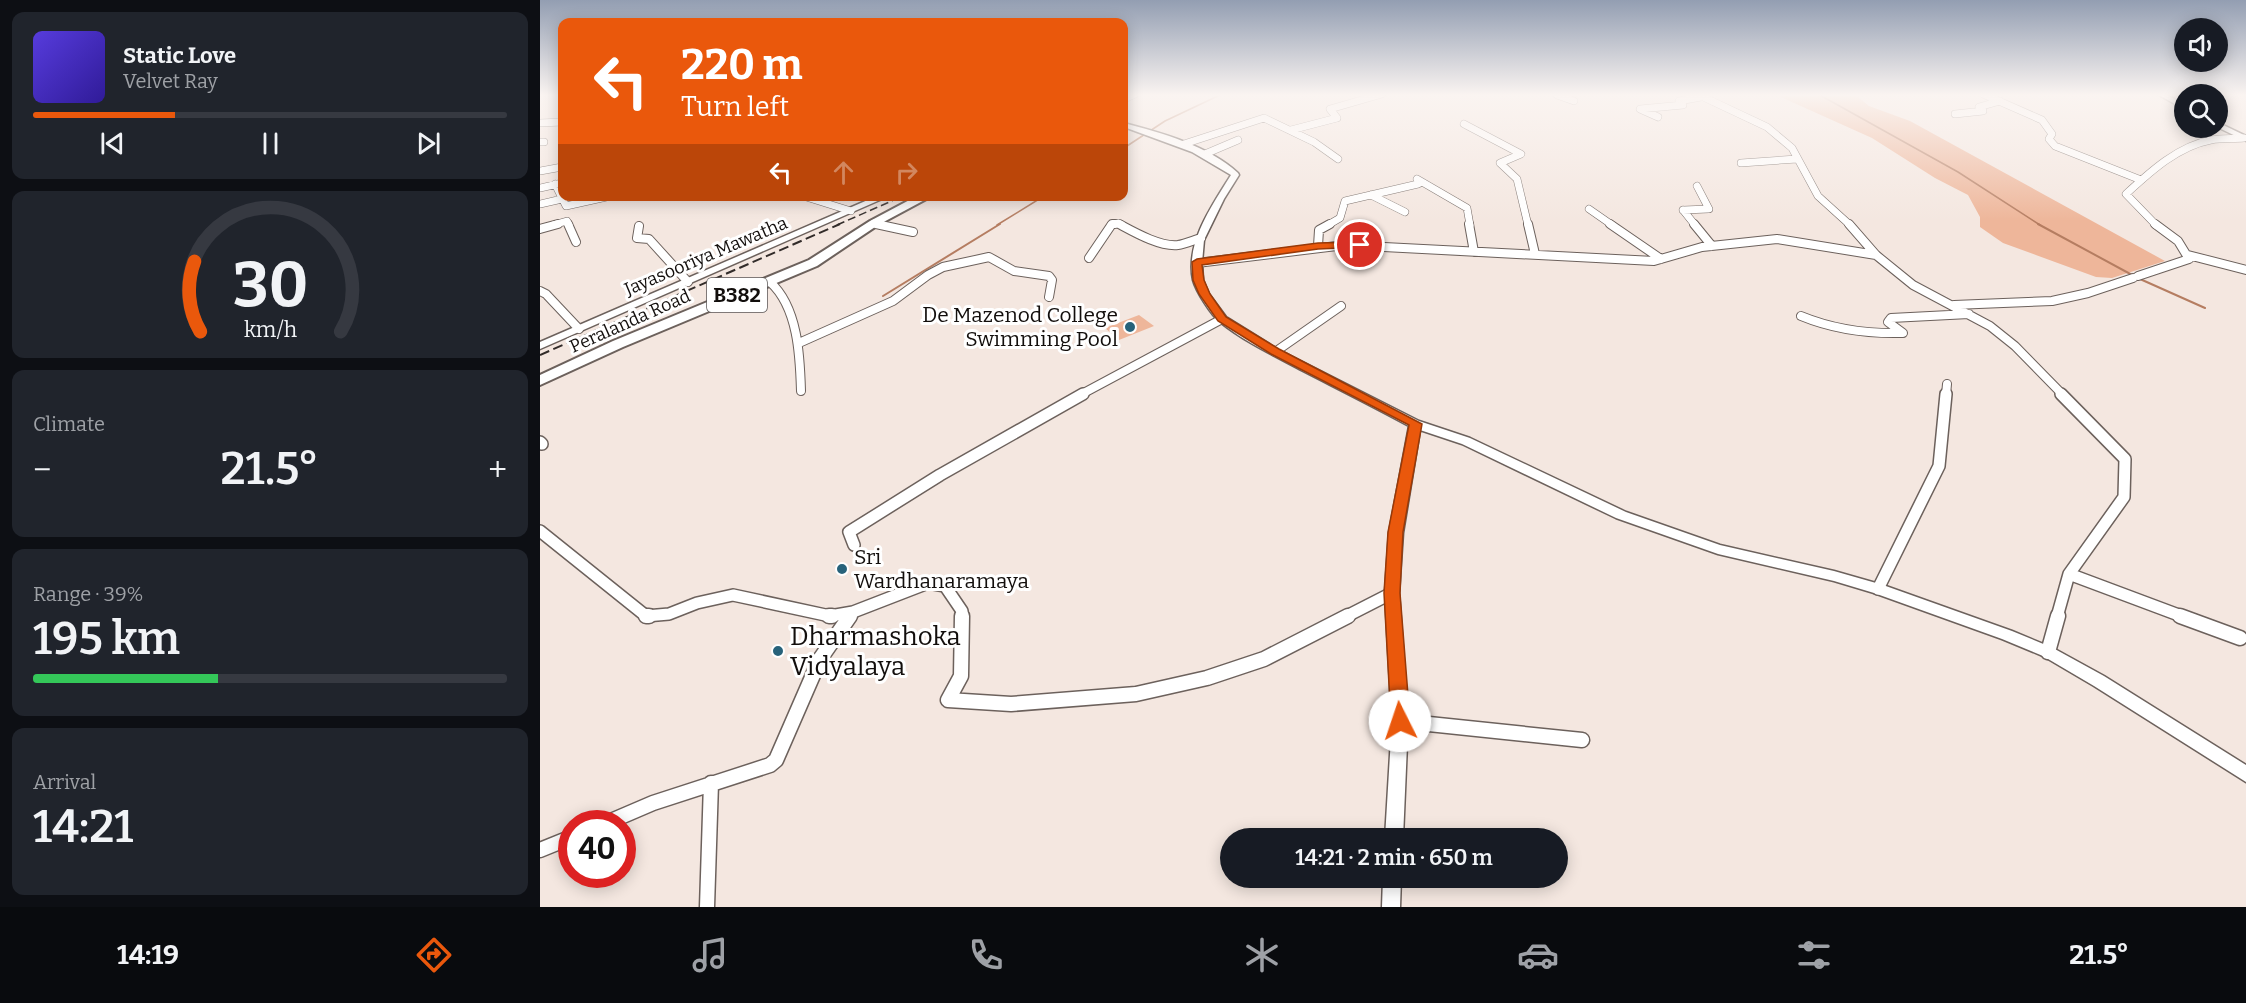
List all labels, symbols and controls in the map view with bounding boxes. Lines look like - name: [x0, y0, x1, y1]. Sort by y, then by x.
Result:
- map controls: [2174, 18, 2228, 138]
- button: sound: [2174, 18, 2228, 72]
- text: 220 m: [681, 40, 803, 90]
- text: Static Love: [123, 42, 236, 69]
- icon: left: [582, 42, 660, 120]
- text: Velvet Ray: [123, 69, 218, 93]
- button: search: [2174, 84, 2228, 138]
- text: Turn left: [681, 91, 789, 123]
- icon: previous: [96, 127, 129, 160]
- icon: pause: [254, 127, 287, 160]
- icon: next: [412, 127, 445, 160]
- icon: left: [764, 156, 797, 189]
- icon: ahead: [827, 156, 860, 189]
- icon: right: [890, 156, 923, 189]
- street label: Jayasooriya Mawatha: [620, 212, 791, 301]
- pin: [1334, 219, 1385, 270]
- icon: arrive: [1343, 228, 1376, 261]
- text: 30: [232, 248, 308, 323]
- road number: B382: [707, 278, 767, 312]
- street label: Peralanda Road: [566, 284, 694, 357]
- place label: De Mazenod College Swimming Pool: [922, 302, 1118, 352]
- text: km/h: [243, 317, 297, 343]
- marker: De Mazenod College Swimming Pool: [1123, 320, 1137, 334]
- text: Climate: [33, 412, 105, 436]
- text: 21.5°: [221, 442, 319, 496]
- text: −: [33, 450, 51, 490]
- text: +: [488, 450, 507, 490]
- place label: Sri Wardhanaramaya: [854, 544, 1029, 594]
- marker: Sri Wardhanaramaya: [835, 562, 849, 576]
- text: Range · 39%: [33, 582, 144, 606]
- text: 195 km: [33, 612, 180, 666]
- place label: Dharmashoka Vidyalaya: [790, 621, 961, 682]
- marker: Dharmashoka Vidyalaya: [771, 644, 785, 658]
- position arrow: [1368, 689, 1432, 753]
- text: Arrival: [33, 770, 96, 794]
- text: 14:21: [33, 800, 133, 854]
- speed limit sign: 40: [558, 810, 636, 888]
- text: 14:21 · 2 min · 650 m: [1295, 844, 1493, 871]
- icon: directions: [413, 934, 455, 976]
- icon: music: [689, 934, 731, 976]
- icon: phone: [965, 934, 1007, 976]
- icon: climate: [1241, 934, 1283, 976]
- icon: car: [1517, 934, 1559, 976]
- icon: filters: [1793, 934, 1835, 976]
- text: 14:19: [117, 939, 179, 971]
- text: 21.5°: [2069, 939, 2129, 971]

